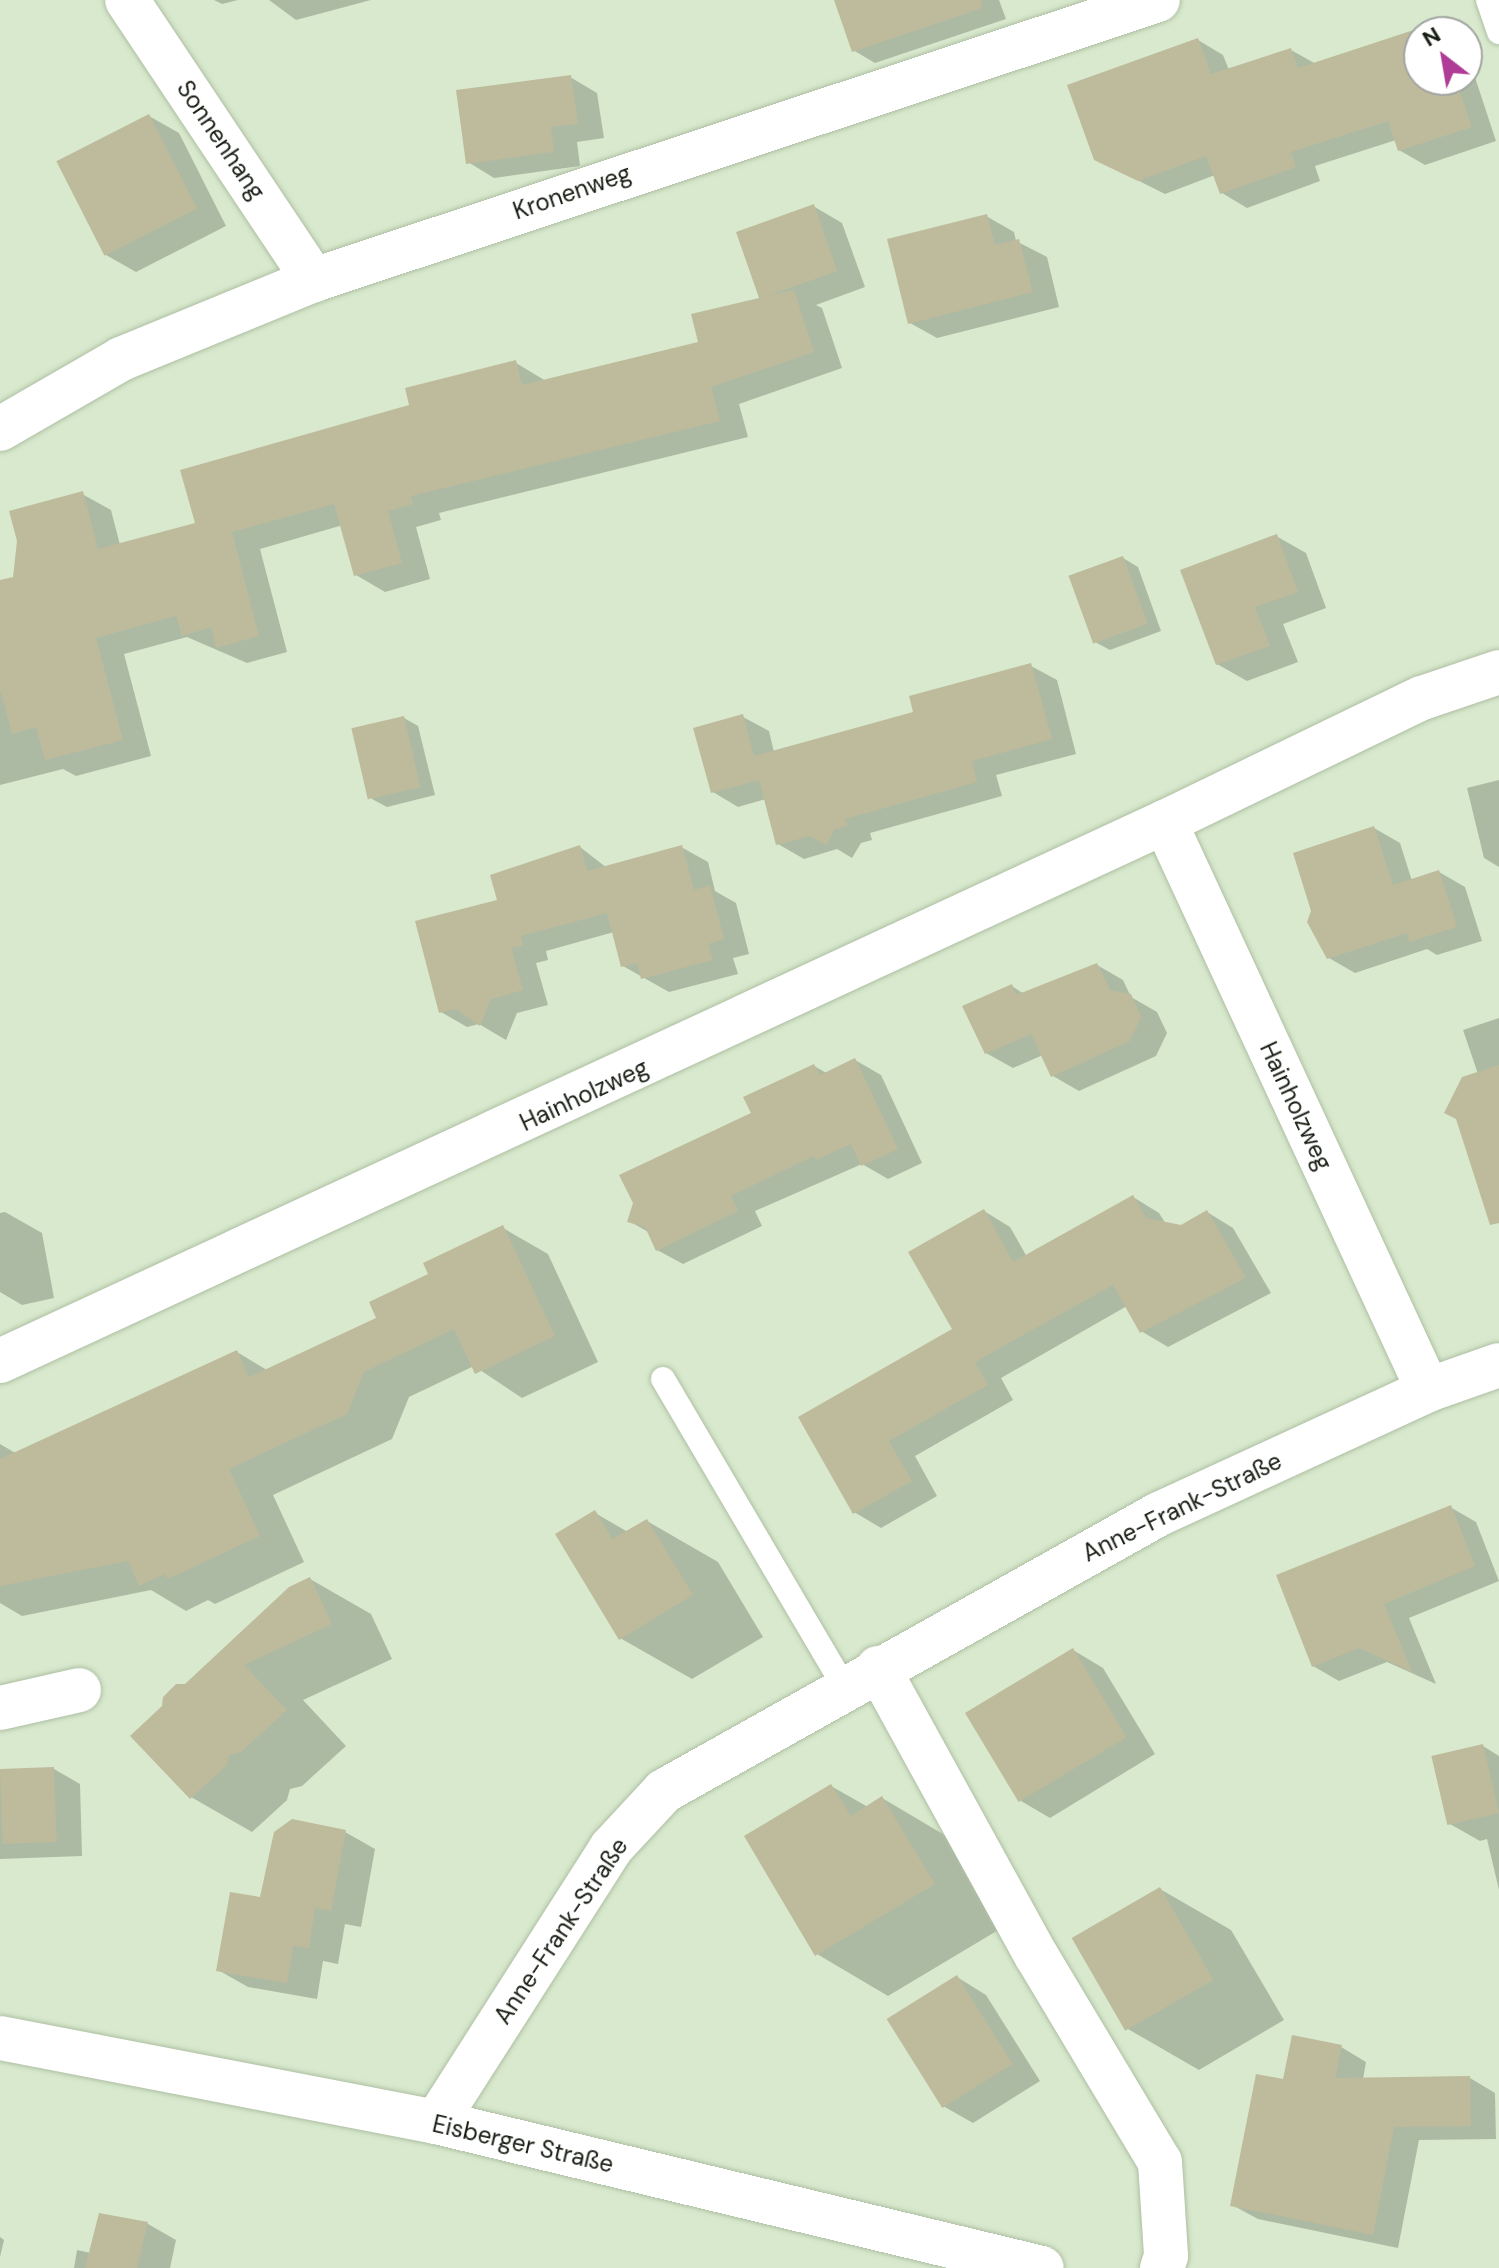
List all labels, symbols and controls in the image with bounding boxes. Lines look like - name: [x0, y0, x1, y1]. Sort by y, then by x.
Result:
- north arrow: [1403, 16, 1483, 96]
- text: N: [1417, 20, 1446, 53]
- street label: Sonnenhang: [171, 75, 271, 205]
- street label: Kronenweg: [509, 158, 635, 226]
- street label: Hainholzweg: [1254, 1037, 1338, 1175]
- street label: Hainholzweg: [515, 1053, 653, 1137]
- street label: Anne-Frank-Straße: [1078, 1446, 1286, 1568]
- street label: Anne-Frank-Straße: [488, 1833, 634, 2029]
- street label: Eisberger Straße: [430, 2109, 616, 2179]

